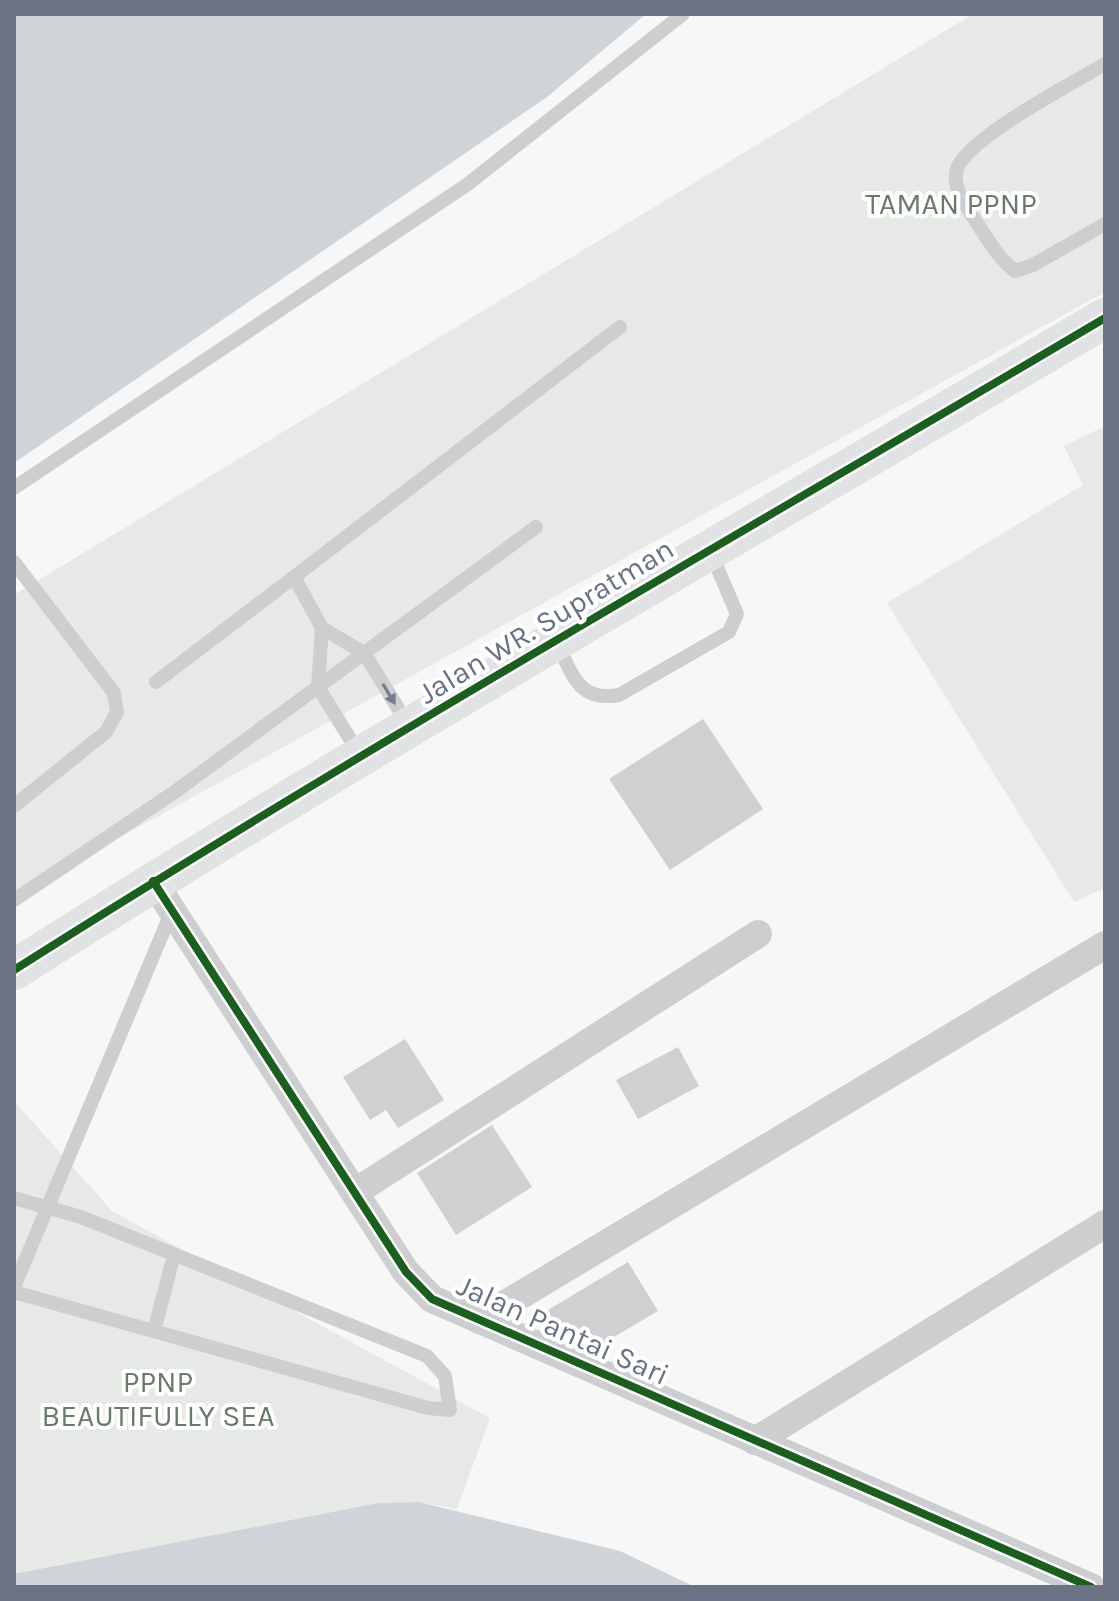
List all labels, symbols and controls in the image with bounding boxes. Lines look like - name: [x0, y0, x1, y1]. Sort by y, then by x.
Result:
- park label: TAMAN PPNP: [865, 186, 1037, 222]
- street label: Jalan WR. Supratman: [412, 530, 680, 712]
- one-way arrow: [382, 683, 396, 705]
- street label: Jalan Pantai Sari: [451, 1267, 675, 1393]
- park label: PPNP BEAUTIFULLY SEA: [42, 1364, 274, 1434]

